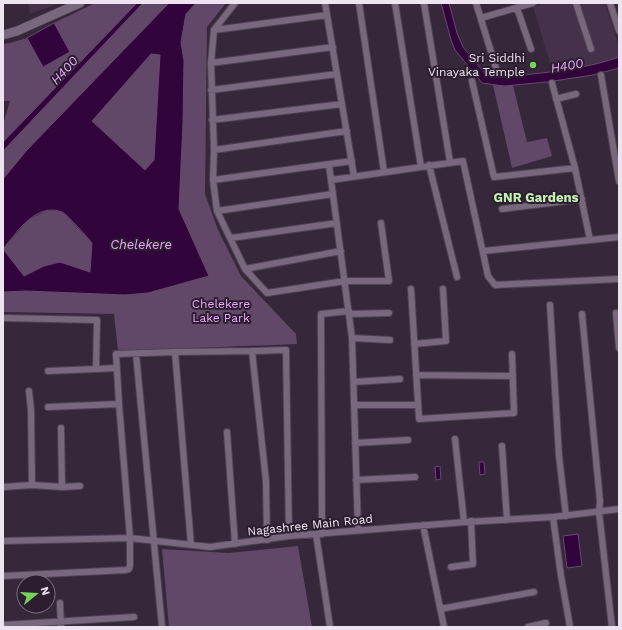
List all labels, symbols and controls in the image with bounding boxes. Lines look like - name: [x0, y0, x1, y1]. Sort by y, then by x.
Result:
- place label: Sri Siddhi Vinayaka Temple: [428, 51, 525, 79]
- water label: H400: [48, 53, 81, 88]
- water label: H400: [550, 55, 585, 76]
- marker: Sri Siddhi Vinayaka Temple: [528, 60, 538, 70]
- district label: GNR Gardens: [494, 190, 578, 205]
- water label: Chelekere: [110, 237, 172, 252]
- park label: Chelekere Lake Park: [192, 297, 250, 325]
- street label: Nagashree Main Road: [247, 511, 373, 539]
- north arrow: [16, 574, 56, 614]
- text: N: [38, 585, 52, 597]

